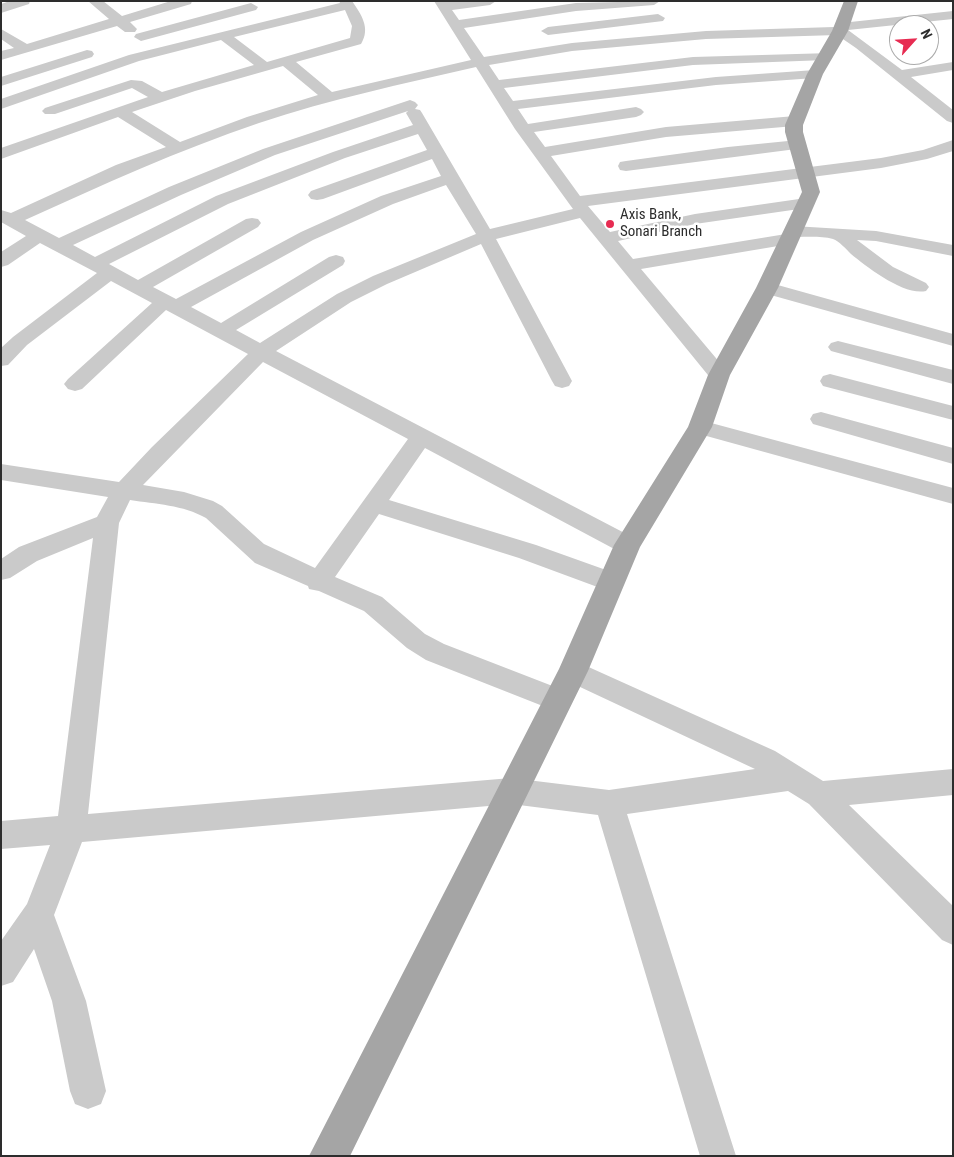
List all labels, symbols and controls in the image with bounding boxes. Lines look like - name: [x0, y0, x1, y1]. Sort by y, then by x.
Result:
- north arrow: [889, 15, 939, 65]
- text: N: [918, 26, 936, 41]
- place label: Axis Bank, Sonari Branch: [620, 206, 702, 241]
- marker: Axis Bank, Sonari Branch: [604, 218, 616, 230]

